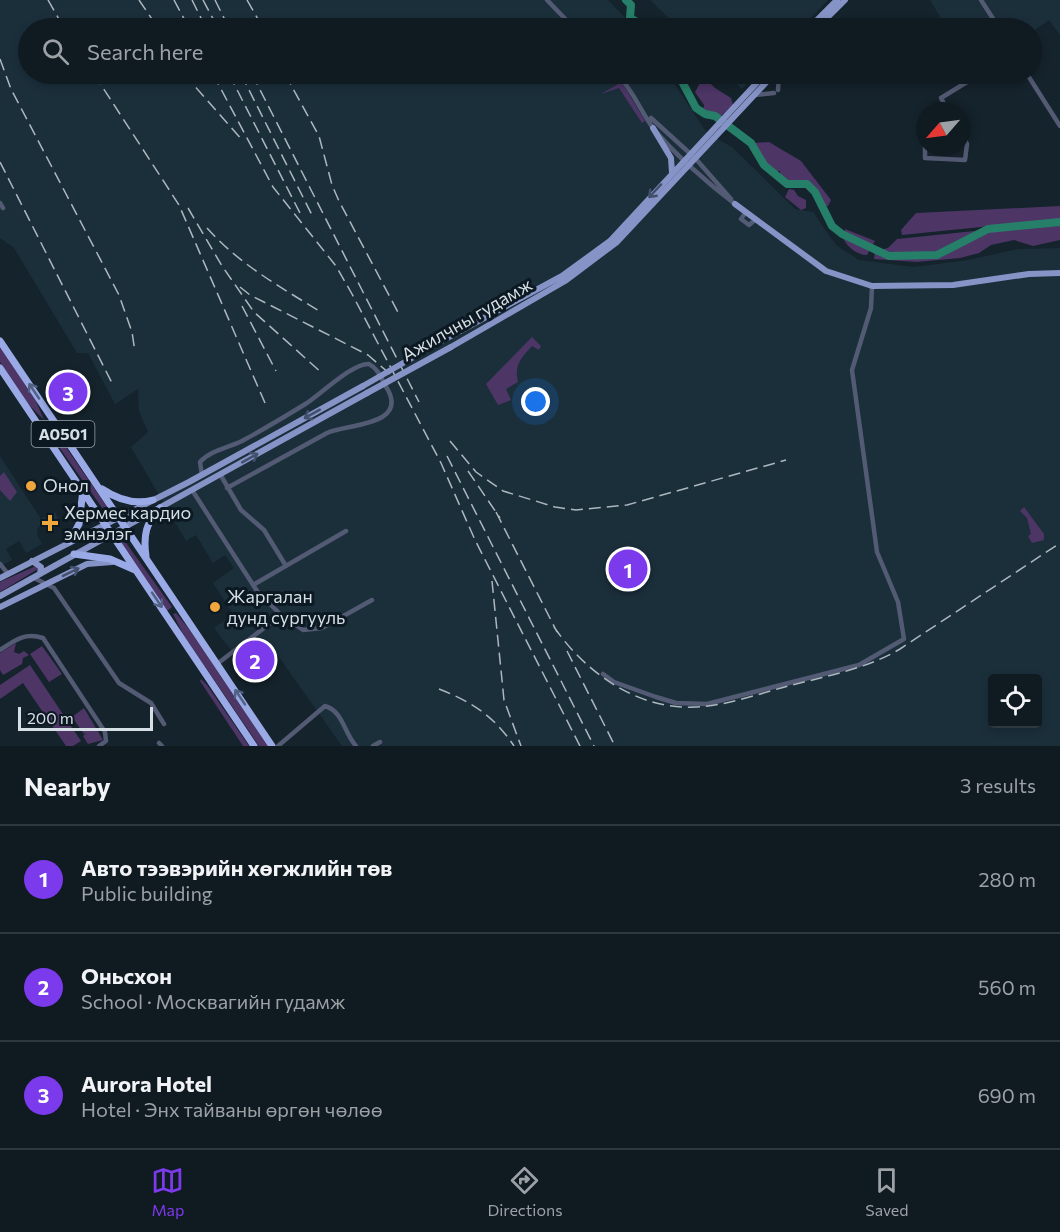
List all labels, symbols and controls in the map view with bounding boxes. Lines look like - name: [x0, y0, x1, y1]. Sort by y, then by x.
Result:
- search box: [18, 18, 1042, 84]
- icon: search: [39, 35, 72, 68]
- text: Search here: [87, 38, 203, 65]
- north arrow: [916, 102, 970, 156]
- one-way arrow: [648, 183, 662, 198]
- street label: Ажилчны гудамж: [397, 273, 536, 365]
- pin: 3: [48, 370, 88, 414]
- one-way arrow: [28, 383, 40, 400]
- your location: [521, 387, 550, 416]
- one-way arrow: [303, 409, 321, 420]
- road number: A0501: [32, 421, 94, 447]
- one-way arrow: [241, 452, 259, 463]
- place label: Онол: [43, 474, 89, 496]
- marker: Онол: [24, 479, 38, 493]
- place label: Хермес кардио эмнэлэг: [64, 501, 191, 544]
- marker: Хермес кардио эмнэлэг: [41, 514, 59, 532]
- pin: 1: [608, 546, 648, 592]
- one-way arrow: [62, 565, 80, 577]
- place label: Жаргалан дунд сургууль: [227, 585, 345, 628]
- one-way arrow: [150, 592, 163, 609]
- marker: Жаргалан дунд сургууль: [208, 600, 222, 614]
- pin: 2: [236, 638, 274, 682]
- map controls: [988, 674, 1042, 728]
- button: locate: [988, 674, 1042, 728]
- one-way arrow: [234, 690, 246, 706]
- scale bar: [18, 704, 153, 732]
- text: 200 m: [27, 708, 74, 727]
- text: Nearby: [24, 770, 111, 801]
- text: 3 results: [960, 773, 1036, 797]
- text: Авто тээвэрийн хөгжлийн төв: [81, 854, 392, 881]
- text: 1: [39, 867, 48, 891]
- text: 280 m: [978, 867, 1036, 891]
- text: Public building: [81, 881, 213, 905]
- text: Оньсхон: [81, 962, 172, 989]
- text: 2: [38, 975, 49, 999]
- text: 560 m: [978, 975, 1036, 999]
- text: School · Москвагийн гудамж: [81, 989, 346, 1013]
- text: Aurora Hotel: [81, 1070, 212, 1097]
- text: 3: [38, 1083, 49, 1107]
- text: 690 m: [978, 1083, 1036, 1107]
- text: Hotel · Энх тайваны өргөн чөлөө: [81, 1097, 383, 1121]
- tab: Map: [151, 1164, 184, 1219]
- tab: Directions: [487, 1164, 562, 1219]
- tab: Saved: [865, 1164, 909, 1219]

